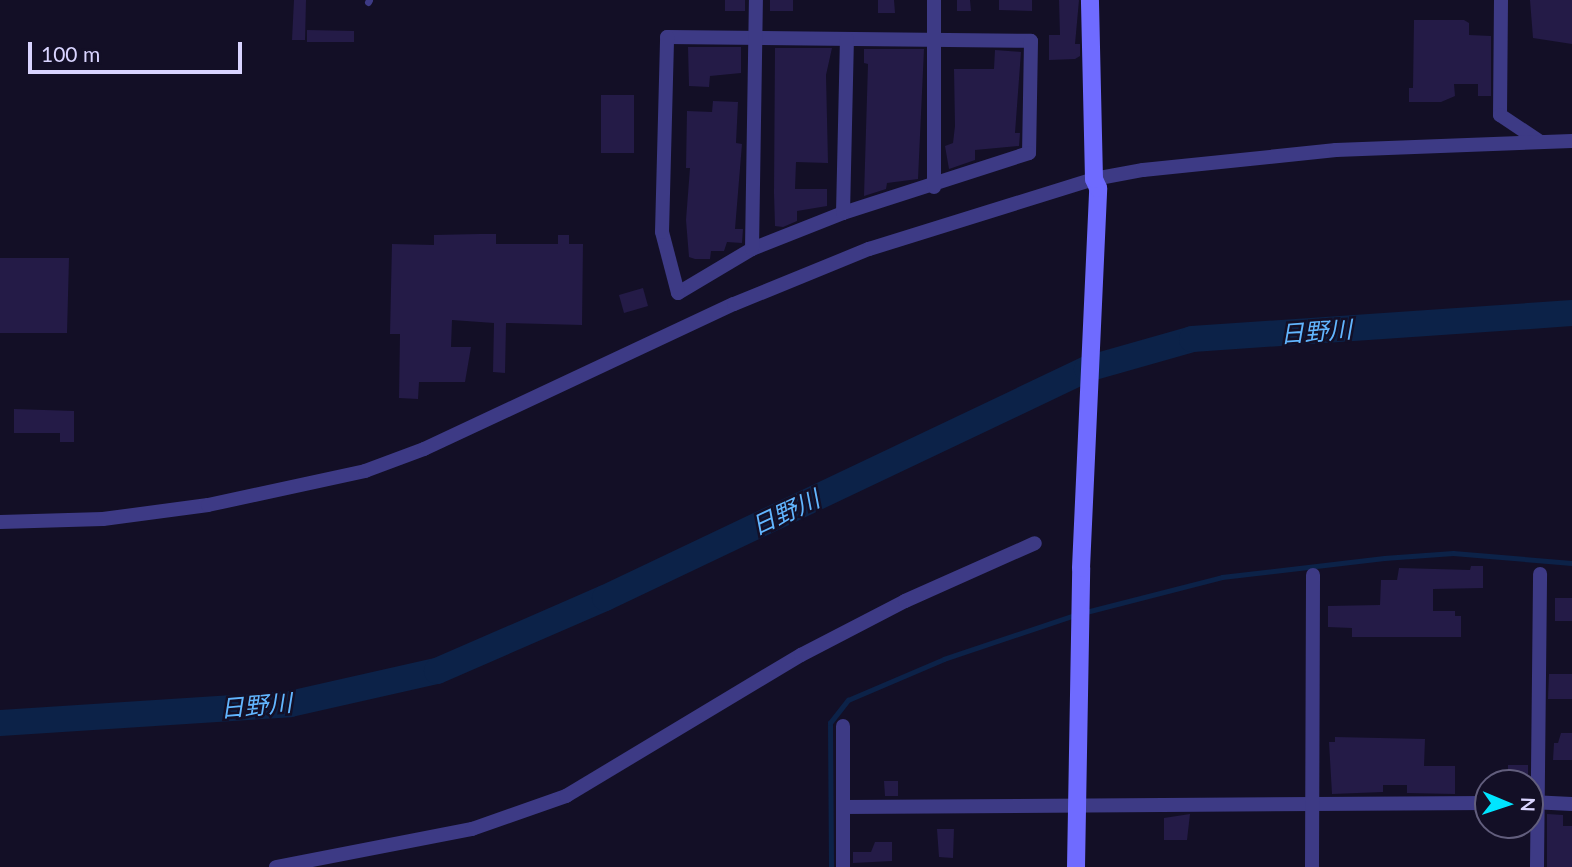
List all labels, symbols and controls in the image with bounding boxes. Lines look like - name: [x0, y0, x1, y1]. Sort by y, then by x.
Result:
- scale bar: [32, 28, 245, 72]
- text: 100 m: [41, 41, 100, 66]
- water label: 日野川: [1279, 314, 1353, 348]
- water label: 日野川: [746, 484, 824, 540]
- water label: 日野川: [219, 688, 293, 722]
- north arrow: [1474, 769, 1544, 839]
- text: N: [1517, 797, 1540, 812]

